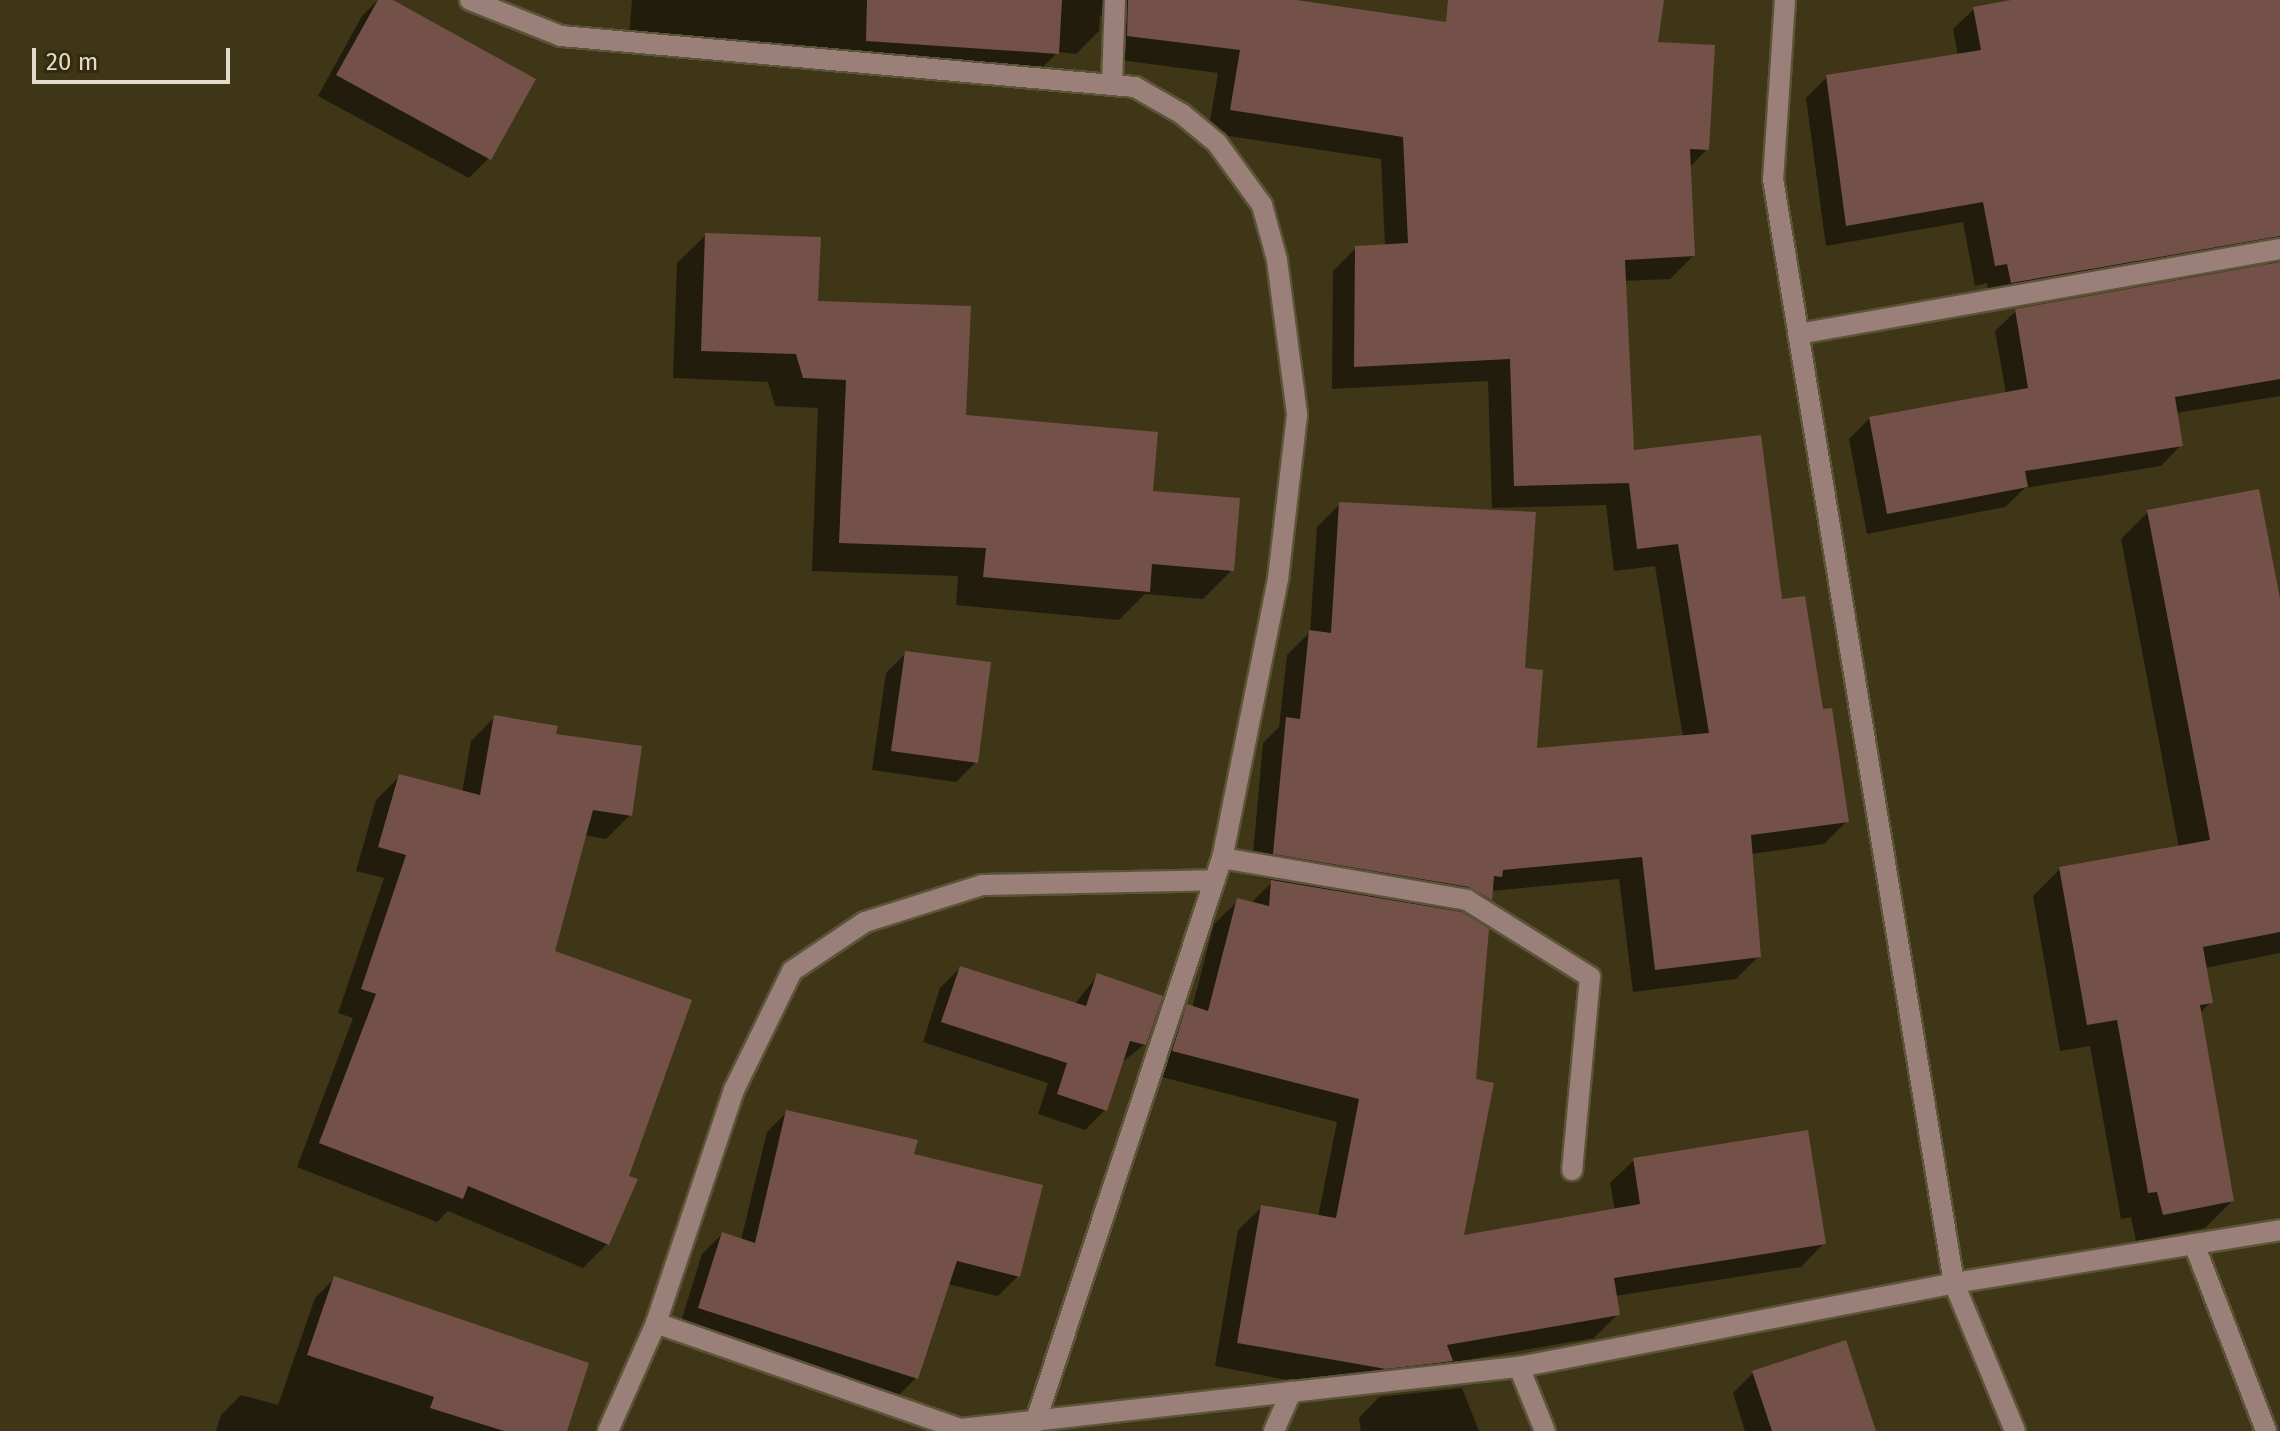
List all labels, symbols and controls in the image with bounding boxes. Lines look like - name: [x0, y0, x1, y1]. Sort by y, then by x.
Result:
- scale bar: [36, 32, 234, 82]
- text: 20 m: [46, 48, 98, 76]

